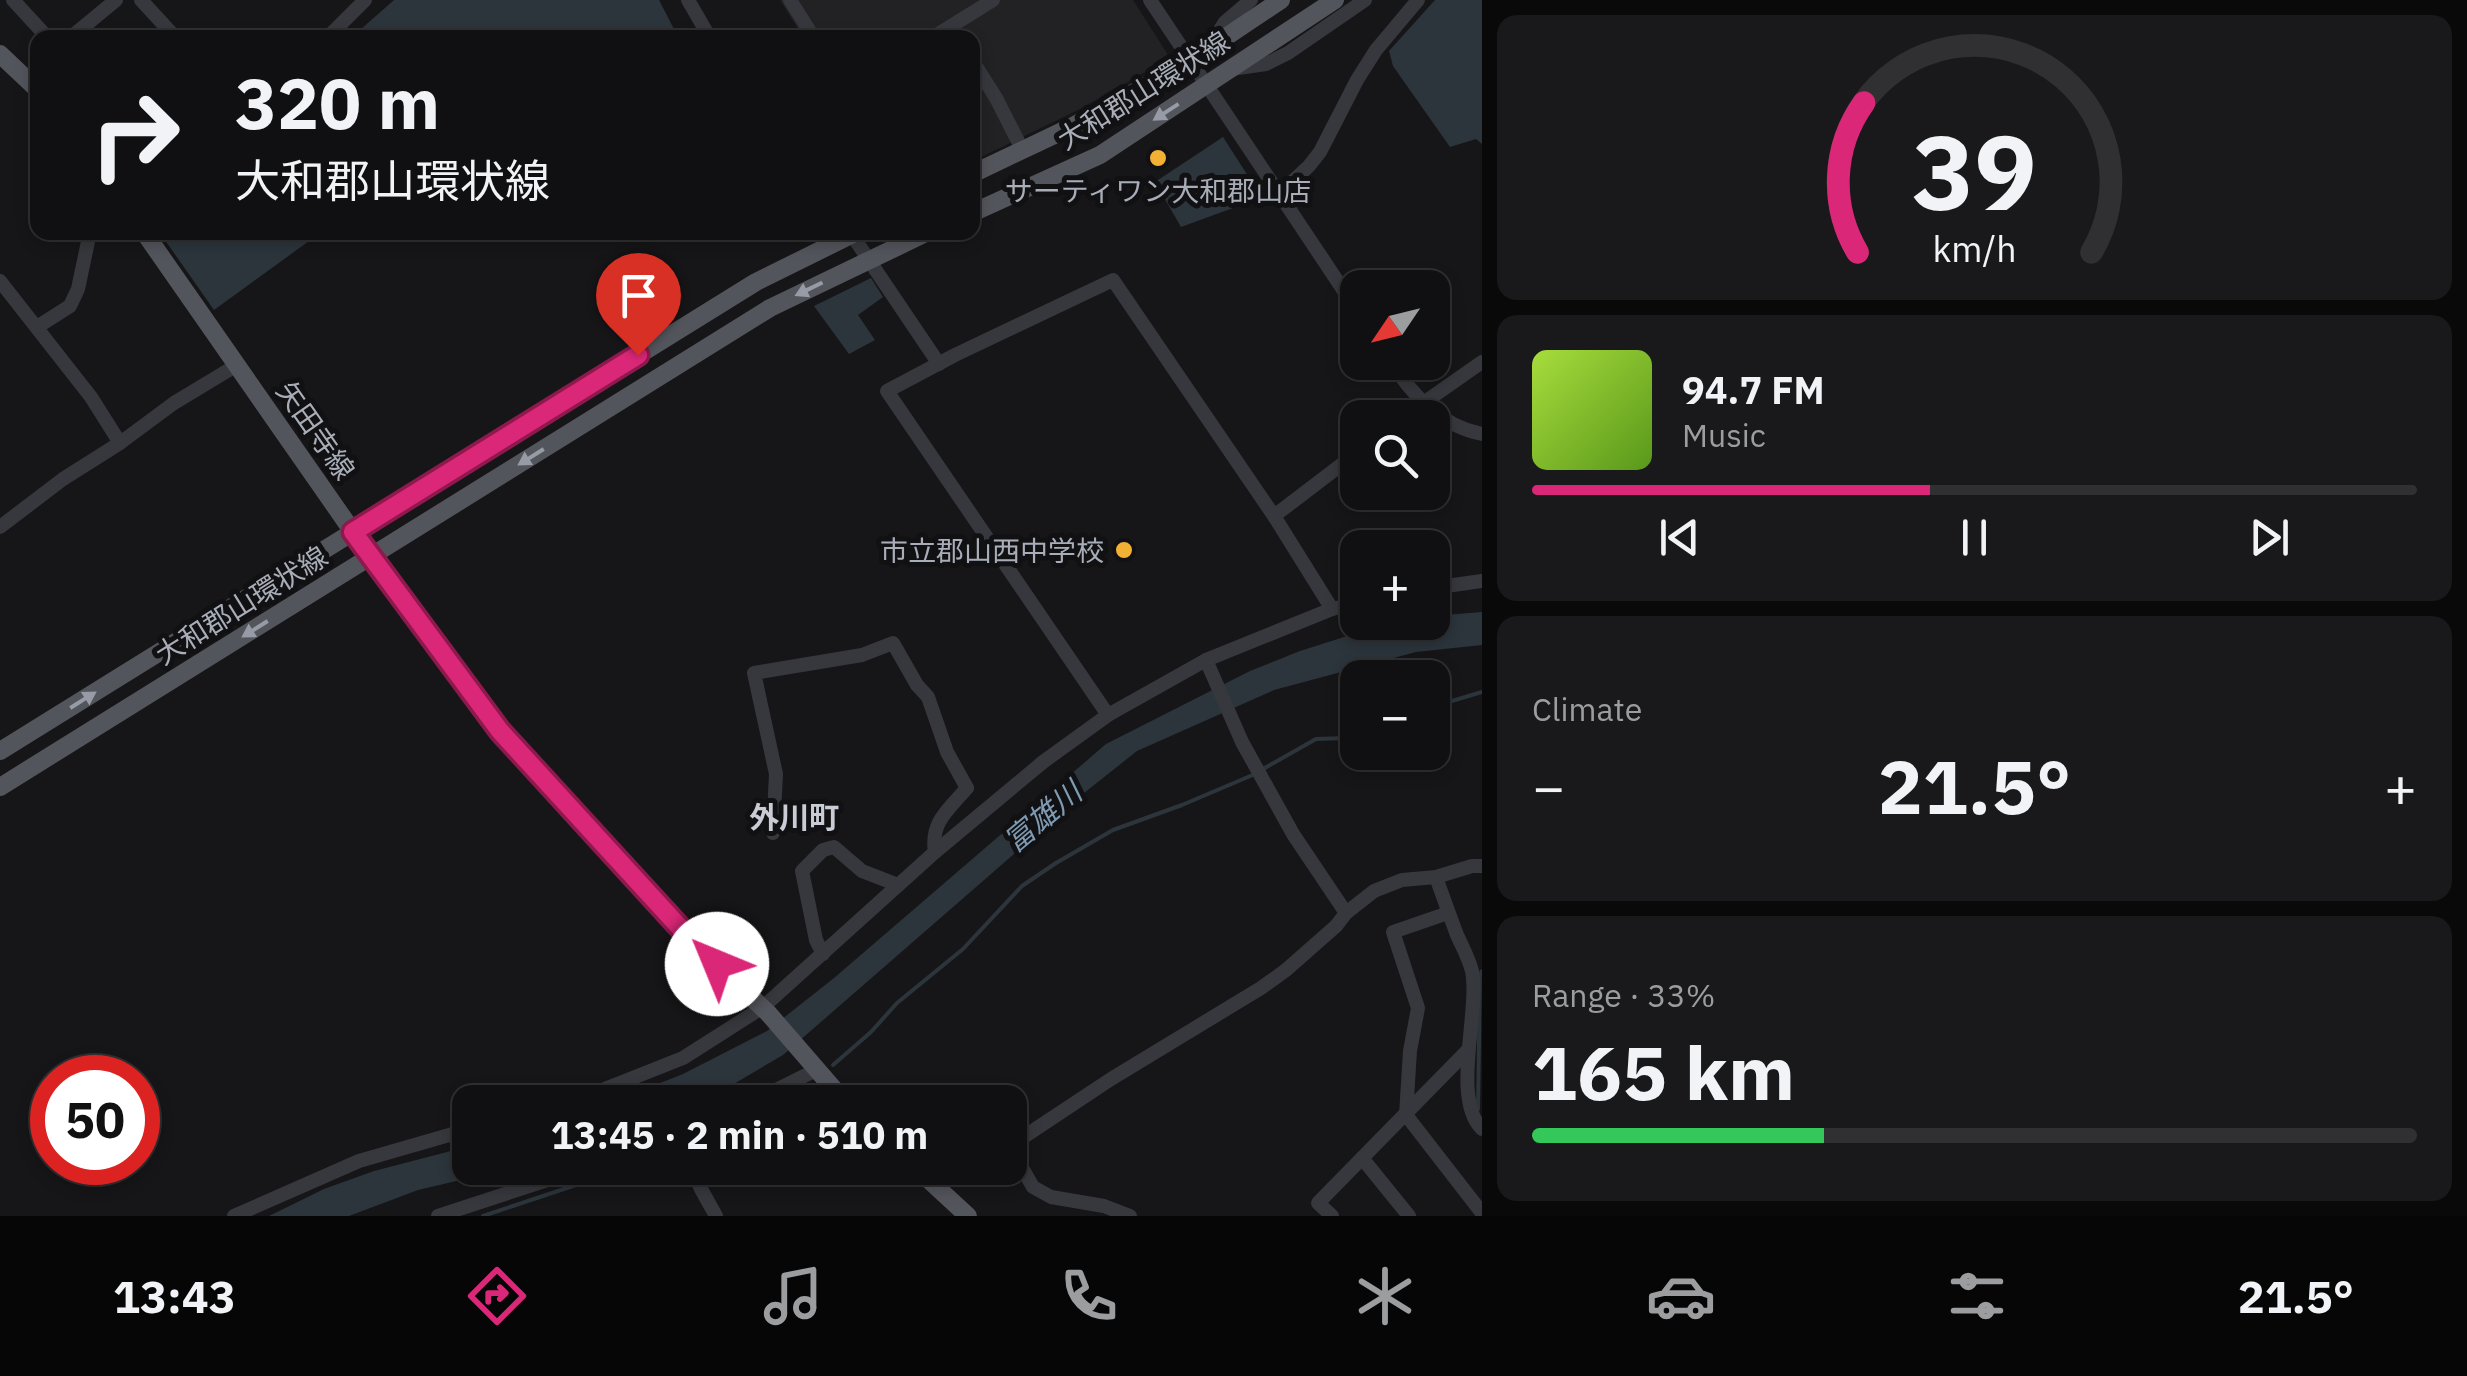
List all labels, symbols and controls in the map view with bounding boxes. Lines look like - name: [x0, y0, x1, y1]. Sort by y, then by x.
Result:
- street label: 大和郡山環状線: [1050, 22, 1236, 158]
- text: 320 m: [235, 57, 440, 148]
- icon: right: [70, 70, 200, 200]
- one-way arrow: [1152, 102, 1179, 120]
- text: 39: [1912, 103, 2037, 239]
- marker: サーティワン大和郡山店: [1147, 147, 1169, 169]
- text: 大和郡山環状線: [235, 151, 550, 209]
- place label: サーティワン大和郡山店: [1005, 172, 1311, 209]
- text: km/h: [1932, 225, 2017, 272]
- pin: [596, 253, 681, 356]
- icon: arrive: [611, 268, 666, 323]
- north arrow: [1340, 270, 1450, 380]
- map controls: [1340, 270, 1450, 770]
- one-way arrow: [794, 281, 823, 298]
- text: 94.7 FM: [1682, 365, 1825, 414]
- street label: 矢田寺線: [269, 374, 363, 486]
- button: search: [1340, 400, 1450, 510]
- text: Music: [1682, 414, 1766, 456]
- one-way arrow: [517, 448, 545, 466]
- icon: previous: [1652, 510, 1707, 565]
- icon: pause: [1947, 510, 2002, 565]
- icon: next: [2242, 510, 2297, 565]
- button: +: [1340, 530, 1450, 640]
- place label: 市立郡山西中学校: [880, 532, 1104, 569]
- street label: 大和郡山環状線: [148, 537, 334, 673]
- marker: 市立郡山西中学校: [1113, 539, 1135, 561]
- one-way arrow: [241, 620, 269, 637]
- button: −: [1340, 660, 1450, 770]
- text: Climate: [1532, 688, 1642, 730]
- one-way arrow: [69, 692, 97, 709]
- text: 21.5°: [1878, 737, 2071, 835]
- text: −: [1532, 751, 1565, 822]
- text: +: [2384, 751, 2417, 822]
- water label: 富雄川: [995, 770, 1091, 860]
- district label: 外川町: [749, 797, 839, 836]
- position arrow: [665, 912, 769, 1016]
- text: Range · 33%: [1532, 974, 1715, 1016]
- text: 165 km: [1532, 1023, 1795, 1121]
- speed limit sign: 50: [30, 1055, 160, 1185]
- text: 13:45 · 2 min · 510 m: [551, 1110, 928, 1159]
- icon: directions: [462, 1261, 532, 1331]
- icon: music: [758, 1261, 828, 1331]
- icon: phone: [1054, 1261, 1124, 1331]
- icon: climate: [1350, 1261, 1420, 1331]
- icon: car: [1646, 1261, 1716, 1331]
- icon: filters: [1942, 1261, 2012, 1331]
- text: 13:43: [113, 1267, 236, 1325]
- text: 21.5°: [2238, 1267, 2354, 1325]

